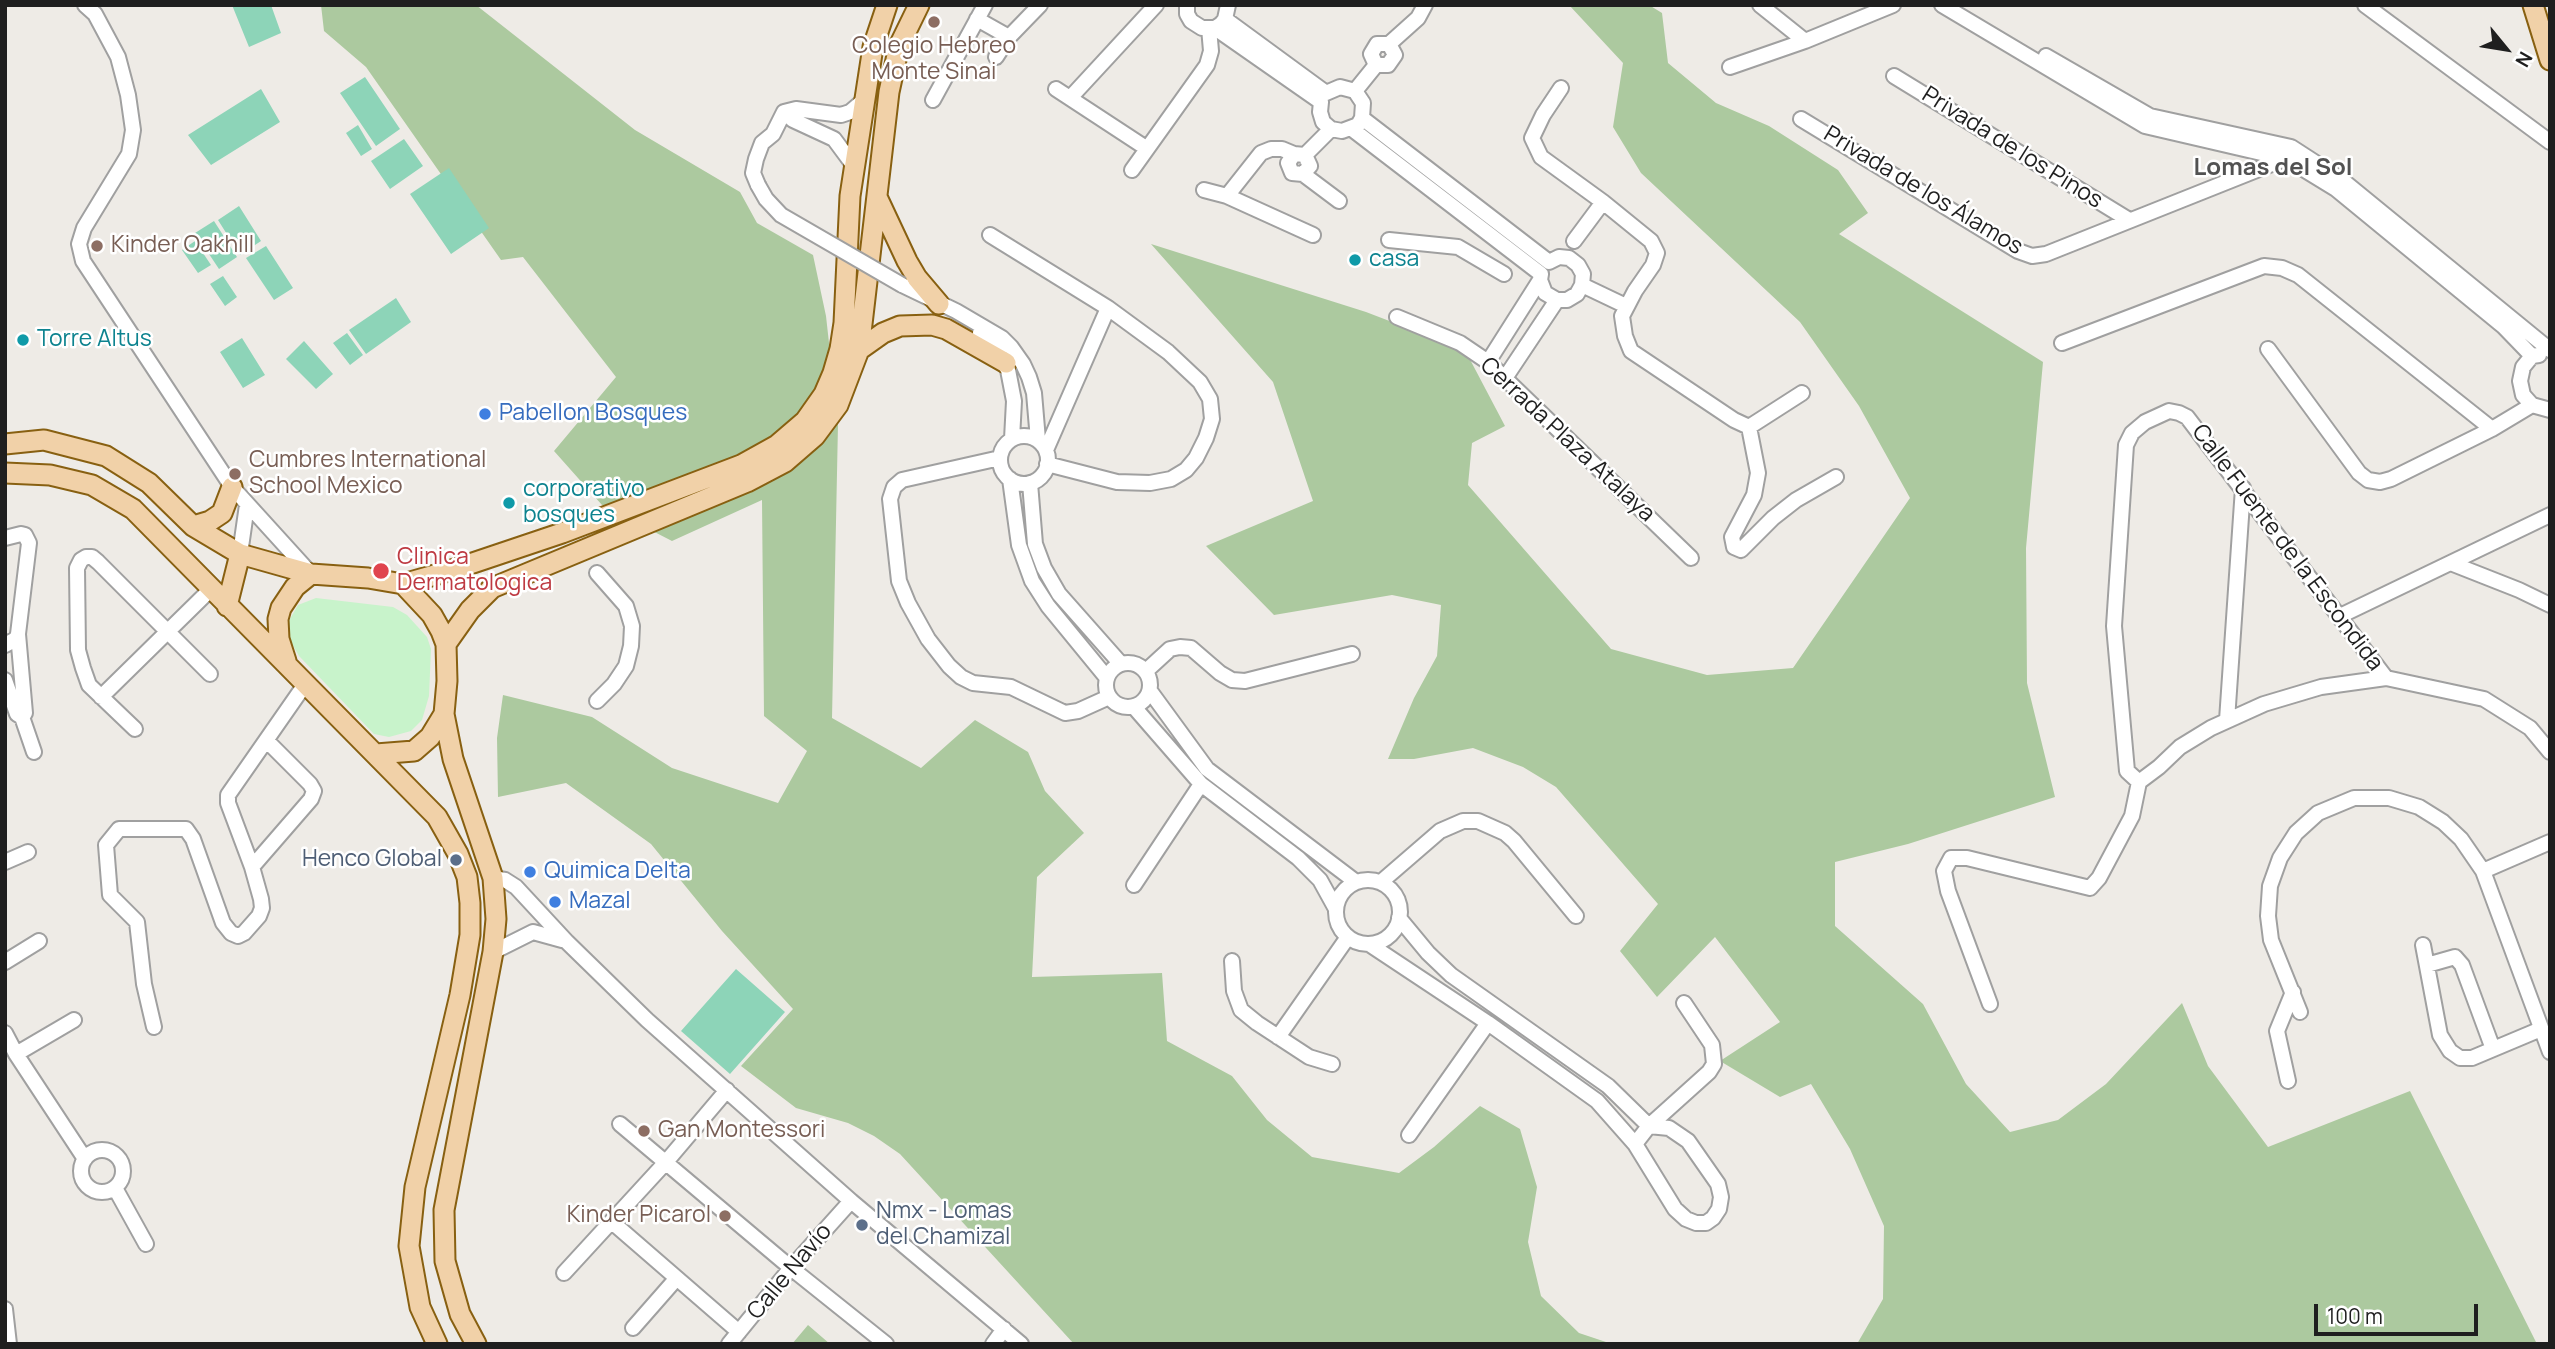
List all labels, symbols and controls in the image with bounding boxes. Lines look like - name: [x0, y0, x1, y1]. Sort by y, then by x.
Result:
- marker: Colegio Hebreo Monte Sinai: [926, 14, 942, 30]
- north arrow: [2471, 14, 2541, 84]
- place label: Colegio Hebreo Monte Sinai: [852, 33, 1016, 87]
- text: N: [2510, 47, 2539, 72]
- street label: Privada de los Pinos: [1917, 81, 2107, 215]
- street label: Privada de los Álamos: [1818, 121, 2028, 261]
- district label: Lomas del Sol: [2194, 154, 2352, 182]
- place label: Kinder Oakhill: [111, 232, 254, 260]
- marker: Kinder Oakhill: [89, 238, 105, 254]
- place label: casa: [1369, 246, 1419, 274]
- marker: casa: [1347, 252, 1363, 268]
- place label: Torre Altus: [37, 326, 152, 354]
- marker: Torre Altus: [15, 332, 31, 348]
- street label: Cerrada Plaza Atalaya: [1474, 352, 1660, 528]
- place label: Pabellon Bosques: [499, 400, 687, 428]
- marker: Pabellon Bosques: [477, 406, 493, 422]
- street label: Calle Fuente de la Escondida: [2185, 419, 2389, 677]
- place label: Cumbres International School Mexico: [249, 447, 486, 501]
- marker: Cumbres International School Mexico: [227, 466, 243, 482]
- place label: corporativo bosques: [523, 476, 645, 530]
- marker: corporativo bosques: [501, 495, 517, 511]
- place label: Clinica Dermatologica: [397, 544, 552, 598]
- marker: Clinica Dermatologica: [371, 561, 391, 581]
- place label: Henco Global: [302, 846, 442, 874]
- marker: Henco Global: [448, 852, 464, 868]
- place label: Quimica Delta: [544, 858, 691, 886]
- marker: Quimica Delta: [522, 864, 538, 880]
- place label: Mazal: [569, 888, 631, 916]
- marker: Mazal: [547, 894, 563, 910]
- place label: Gan Montessori: [658, 1117, 825, 1145]
- marker: Gan Montessori: [636, 1123, 652, 1139]
- place label: Nmx - Lomas del Chamizal: [876, 1198, 1012, 1252]
- place label: Kinder Picarol: [567, 1202, 711, 1230]
- marker: Kinder Picarol: [717, 1208, 733, 1224]
- marker: Nmx - Lomas del Chamizal: [854, 1217, 870, 1233]
- street label: Calle Navío: [742, 1218, 838, 1326]
- scale bar: [2317, 1290, 2482, 1334]
- text: 100 m: [2327, 1302, 2383, 1330]

